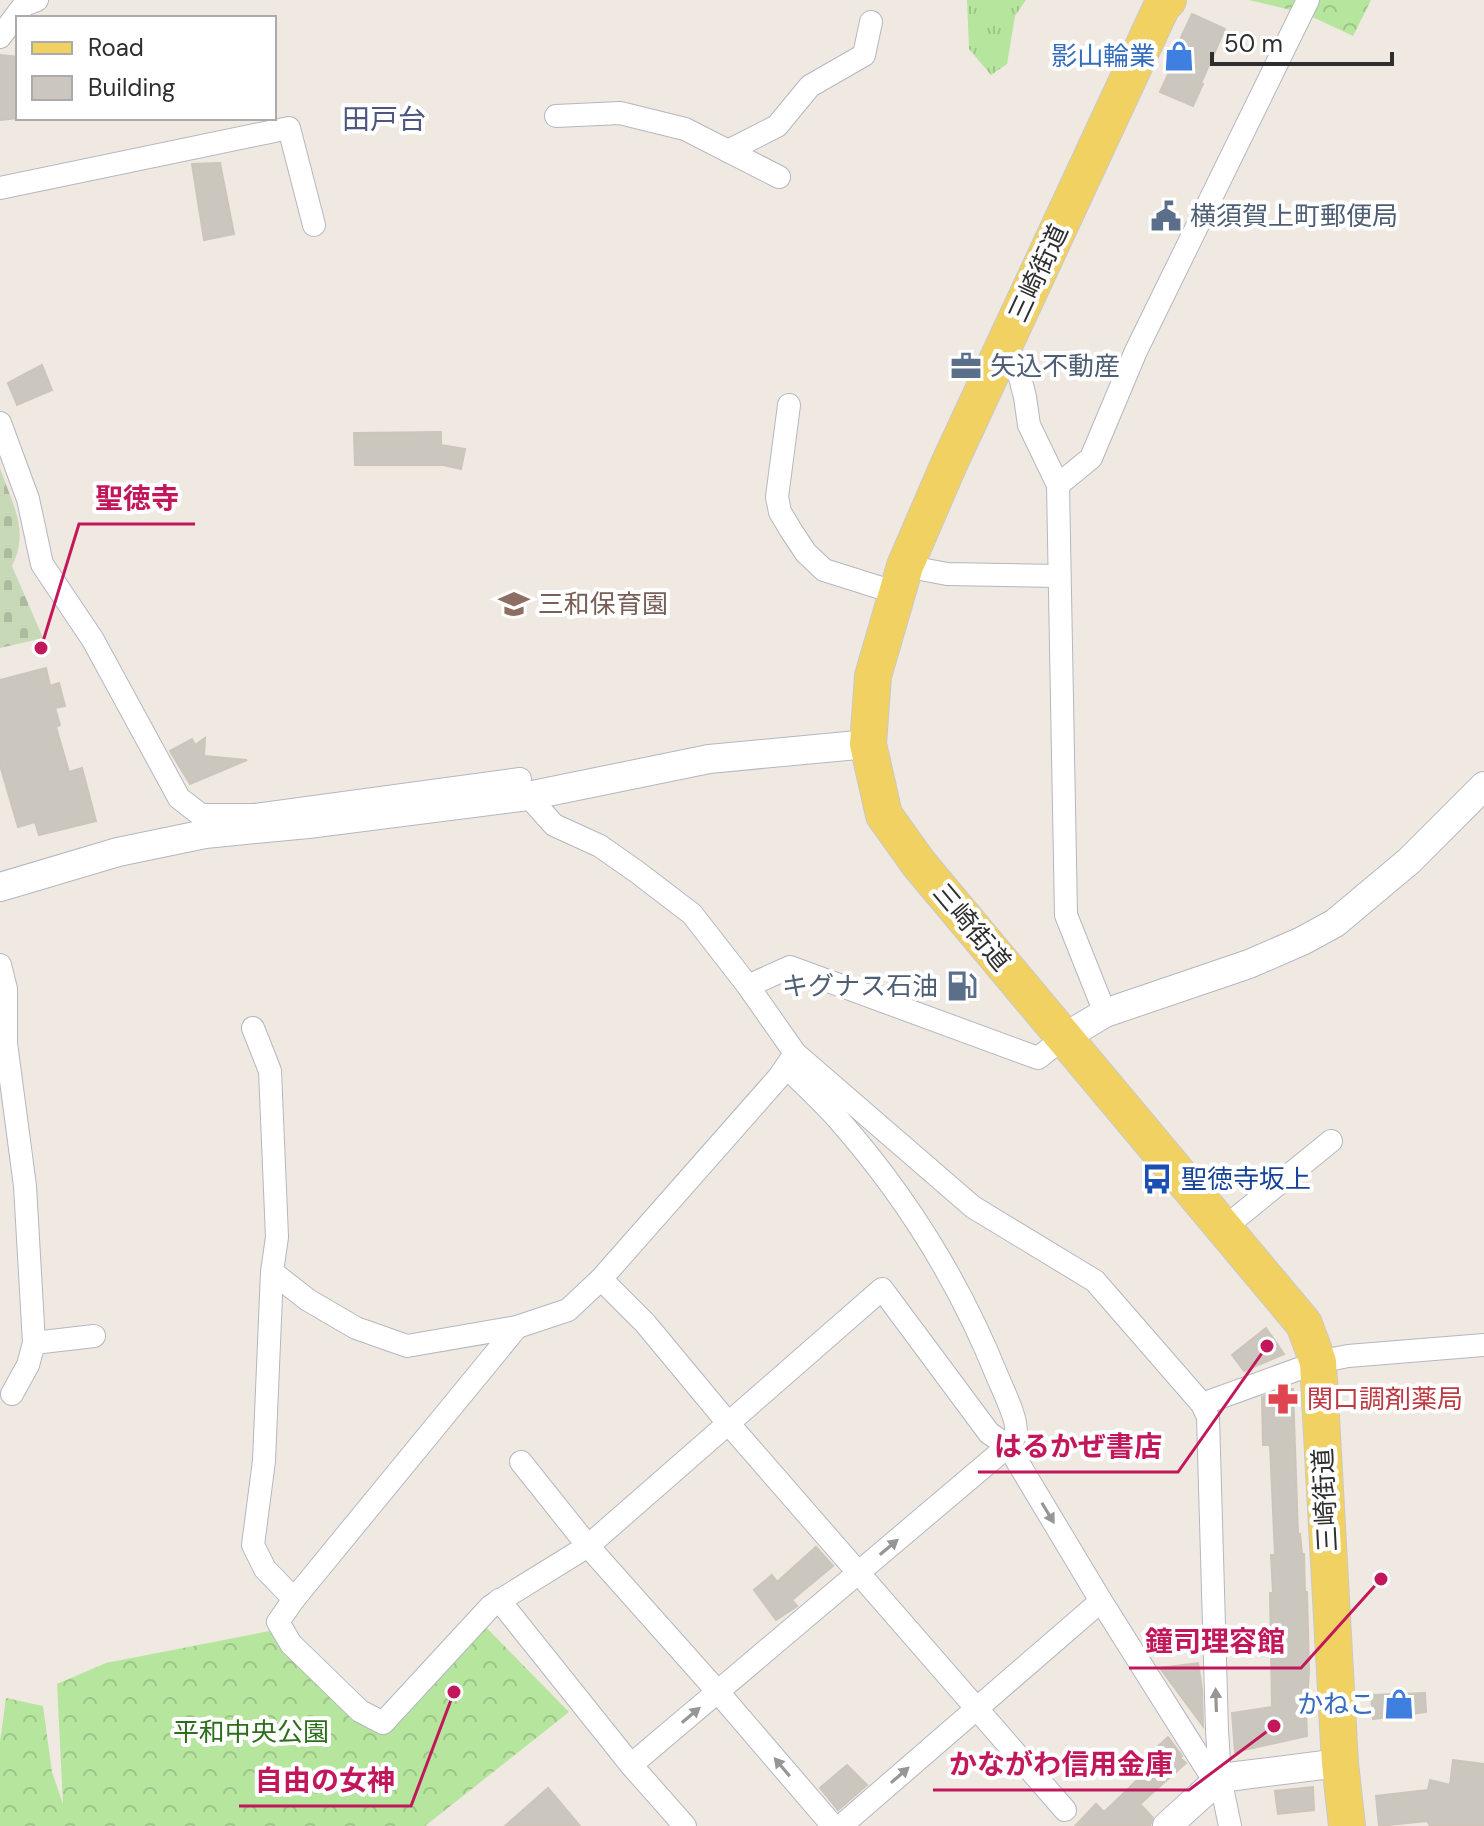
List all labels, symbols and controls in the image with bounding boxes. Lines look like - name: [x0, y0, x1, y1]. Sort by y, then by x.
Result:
- legend: [16, 16, 276, 120]
- scale bar: [1212, 16, 1392, 66]
- text: 50 m: [1224, 28, 1283, 59]
- text: Road: [88, 32, 144, 63]
- place label: 影山輪業: [1051, 39, 1155, 73]
- shop icon: 影山輪業: [1162, 39, 1196, 73]
- text: Building: [88, 72, 175, 103]
- district label: 田戸台: [342, 101, 426, 138]
- public building icon: 横須賀上町郵便局: [1149, 199, 1183, 233]
- place label: 横須賀上町郵便局: [1190, 199, 1398, 233]
- street label: 三崎街道: [1001, 219, 1075, 327]
- office icon: 矢込不動産: [949, 349, 983, 383]
- place label: 矢込不動産: [990, 349, 1120, 383]
- callout: 聖徳寺: [79, 472, 195, 524]
- text: 聖徳寺: [95, 480, 179, 517]
- school or university icon: 三和保育園: [497, 587, 531, 621]
- place label: 三和保育園: [538, 587, 668, 621]
- street label: 三崎街道: [926, 876, 1018, 978]
- place label: キグナス石油: [782, 969, 938, 1003]
- fuel station icon: キグナス石油: [945, 969, 979, 1003]
- bus stop icon: 聖徳寺坂上: [1140, 1162, 1174, 1196]
- place label: 聖徳寺坂上: [1181, 1162, 1311, 1196]
- pharmacy icon: 関口調剤薬局: [1266, 1382, 1300, 1416]
- place label: 関口調剤薬局: [1307, 1382, 1463, 1416]
- callout: はるかぜ書店: [978, 1420, 1178, 1472]
- text: はるかぜ書店: [994, 1428, 1162, 1465]
- street label: 三崎街道: [1305, 1447, 1345, 1553]
- one-way arrow: [1041, 1502, 1055, 1524]
- one-way arrow: [879, 1539, 899, 1556]
- callout: 鐘司理容館: [1129, 1616, 1301, 1668]
- text: 鐘司理容館: [1145, 1623, 1285, 1660]
- one-way arrow: [1210, 1687, 1222, 1712]
- place label: かねこ: [1297, 1687, 1375, 1721]
- shop icon: かねこ: [1382, 1687, 1416, 1721]
- one-way arrow: [680, 1707, 700, 1724]
- park label: 平和中央公園: [173, 1715, 329, 1749]
- callout: かながわ信用金庫: [933, 1738, 1189, 1790]
- text: かながわ信用金庫: [949, 1746, 1173, 1783]
- callout: 自由の女神: [239, 1754, 411, 1806]
- one-way arrow: [774, 1757, 791, 1777]
- text: 自由の女神: [255, 1762, 395, 1799]
- one-way arrow: [889, 1767, 909, 1784]

